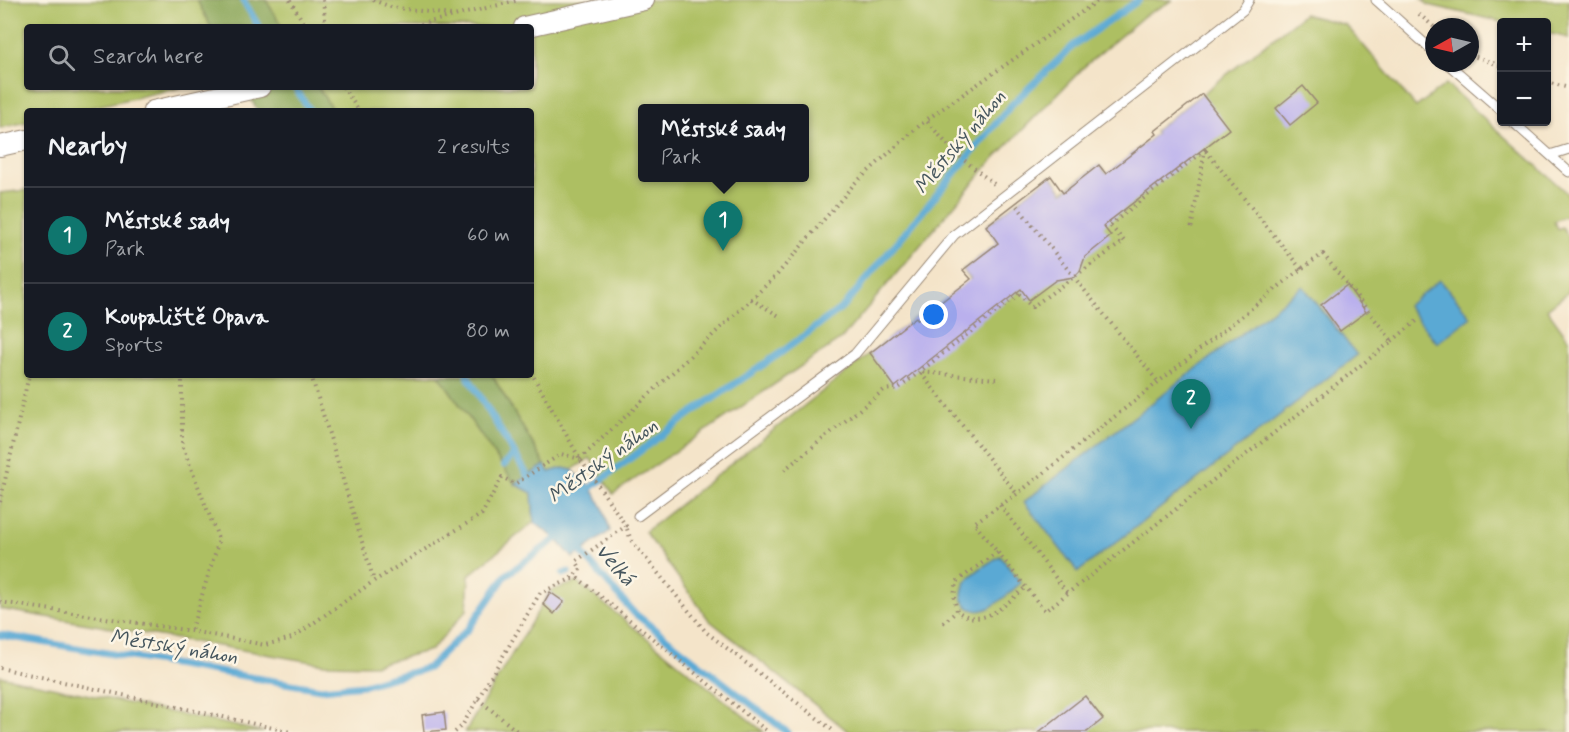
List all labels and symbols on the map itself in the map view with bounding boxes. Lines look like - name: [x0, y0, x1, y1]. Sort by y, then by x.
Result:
- north arrow: [1425, 18, 1479, 72]
- water label: Městský náhon: [908, 84, 1012, 200]
- pin: 1: [704, 202, 742, 251]
- your location: [919, 300, 948, 329]
- pin: 2: [1172, 380, 1210, 429]
- water label: Městský náhon: [543, 412, 663, 510]
- water label: Velká: [589, 538, 641, 592]
- water label: Městský náhon: [108, 623, 240, 671]

